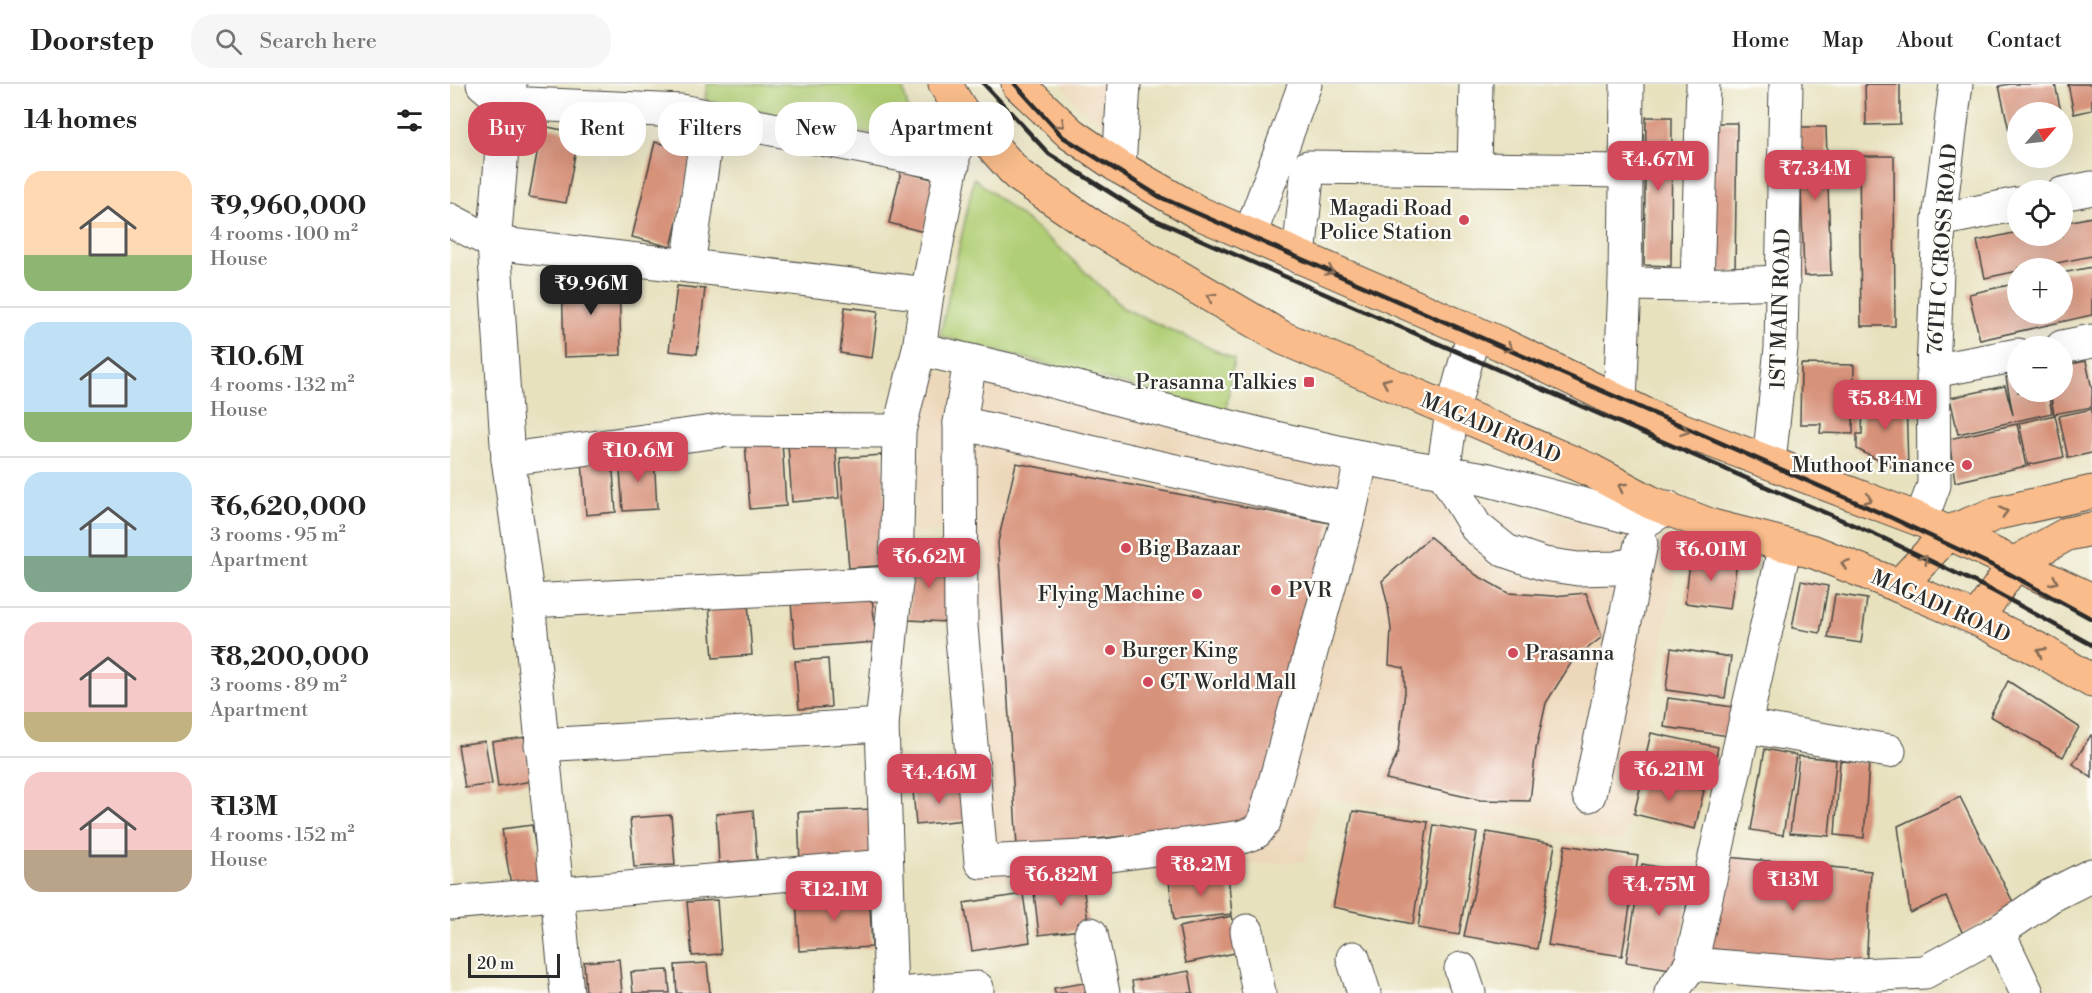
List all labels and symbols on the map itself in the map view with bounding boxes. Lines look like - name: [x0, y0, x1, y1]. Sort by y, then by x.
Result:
- north arrow: [2007, 102, 2073, 168]
- one-way arrow: [1053, 117, 1064, 128]
- pin: ₹4.67M: [1609, 141, 1707, 192]
- street label: 76TH C CROSS ROAD: [1923, 143, 1963, 355]
- pin: ₹7.34M: [1766, 150, 1864, 201]
- place label: Magadi Road Police Station: [1319, 196, 1452, 246]
- marker: Magadi Road Police Station: [1457, 213, 1471, 227]
- street label: 1ST MAIN ROAD: [1765, 228, 1797, 390]
- one-way arrow: [1323, 263, 1334, 275]
- pin: ₹9.96M: [542, 265, 640, 316]
- one-way arrow: [1207, 293, 1217, 304]
- one-way arrow: [1502, 340, 1513, 352]
- place label: Prasanna Talkies: [1135, 370, 1297, 396]
- marker: Prasanna Talkies: [1302, 375, 1316, 389]
- one-way arrow: [1382, 377, 1393, 389]
- pin: ₹5.84M: [1836, 380, 1934, 431]
- street label: MAGADI ROAD: [1417, 388, 1565, 470]
- one-way arrow: [1679, 423, 1690, 436]
- pin: ₹10.6M: [589, 432, 687, 483]
- place label: Muthoot Finance: [1792, 453, 1955, 479]
- marker: Muthoot Finance: [1960, 458, 1974, 472]
- one-way arrow: [1618, 483, 1628, 494]
- one-way arrow: [1862, 492, 1872, 505]
- one-way arrow: [1998, 506, 2008, 519]
- pin: ₹6.01M: [1662, 531, 1760, 582]
- place label: Big Bazaar: [1137, 536, 1241, 562]
- pin: ₹6.62M: [880, 538, 978, 589]
- marker: Big Bazaar: [1119, 541, 1133, 555]
- one-way arrow: [1917, 555, 1928, 566]
- one-way arrow: [1840, 559, 1851, 572]
- street label: MAGADI ROAD: [1867, 565, 2014, 649]
- one-way arrow: [2047, 574, 2058, 586]
- place label: PVR: [1288, 578, 1332, 604]
- place label: Flying Machine: [1038, 582, 1185, 608]
- marker: PVR: [1269, 583, 1283, 597]
- marker: Flying Machine: [1190, 587, 1204, 601]
- place label: Burger King: [1121, 638, 1238, 664]
- place label: Prasanna: [1525, 641, 1615, 667]
- marker: Burger King: [1103, 643, 1117, 657]
- marker: Prasanna: [1506, 646, 1520, 660]
- one-way arrow: [2037, 647, 2048, 659]
- place label: GT World Mall: [1160, 670, 1296, 696]
- marker: GT World Mall: [1141, 675, 1155, 689]
- pin: ₹6.21M: [1620, 751, 1718, 802]
- pin: ₹4.46M: [890, 754, 988, 805]
- pin: ₹8.2M: [1159, 846, 1243, 897]
- pin: ₹6.82M: [1012, 856, 1110, 907]
- pin: ₹13M: [1757, 861, 1829, 912]
- pin: ₹4.75M: [1610, 866, 1708, 917]
- pin: ₹12.1M: [785, 871, 883, 922]
- scale bar: [468, 951, 560, 978]

